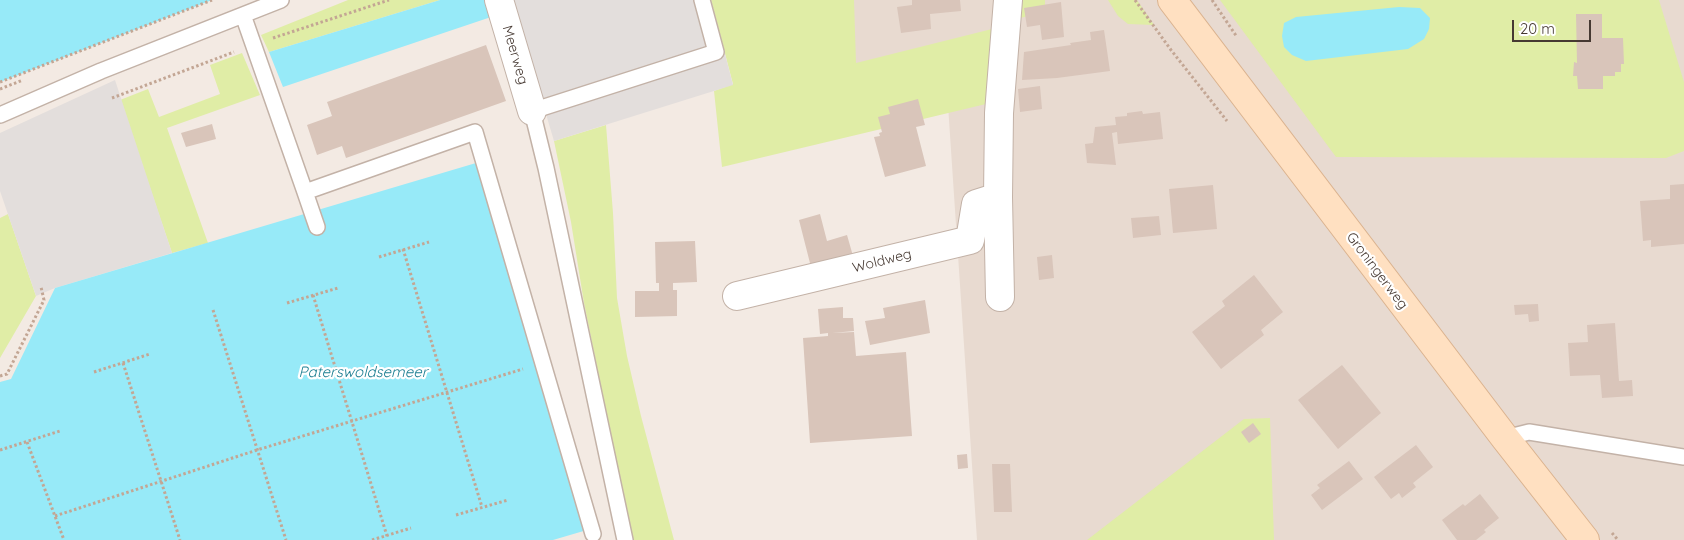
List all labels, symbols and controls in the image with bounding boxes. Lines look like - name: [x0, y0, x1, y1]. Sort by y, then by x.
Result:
- scale bar: [1514, 10, 1593, 42]
- text: 20 m: [1520, 19, 1555, 38]
- street label: Meerweg: [499, 24, 531, 86]
- street label: Groningerweg: [1343, 229, 1411, 313]
- street label: Woldweg: [851, 246, 913, 276]
- water label: Paterswoldsemeer: [299, 363, 427, 381]

